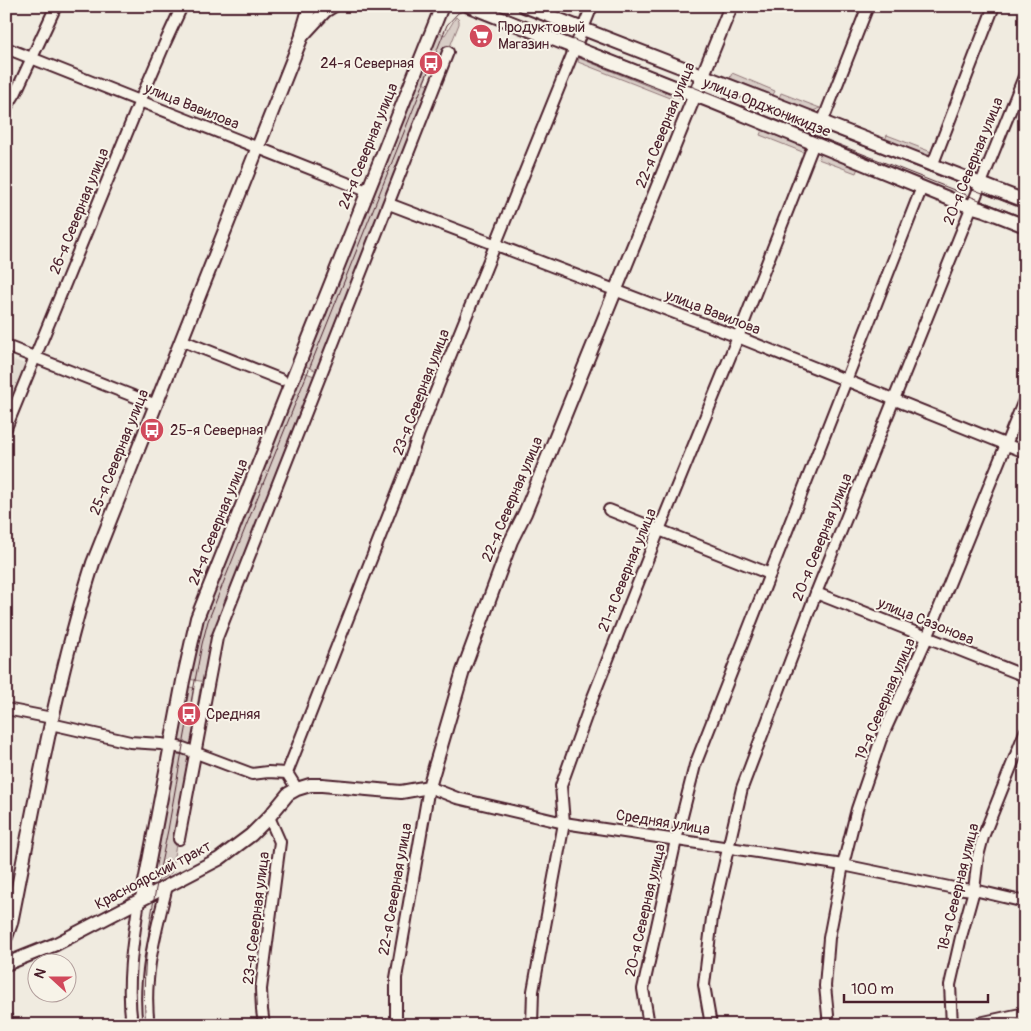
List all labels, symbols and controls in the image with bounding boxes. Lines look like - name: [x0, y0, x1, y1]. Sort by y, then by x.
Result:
- place label: Продуктовый Магазин: [498, 18, 585, 54]
- supermarket icon: Продуктовый Магазин: [468, 23, 494, 49]
- bus stop icon: 24-я Северная: [418, 50, 444, 76]
- place label: 24-я Северная: [320, 54, 414, 73]
- street label: 22-я Северная улица: [632, 59, 699, 191]
- street label: улица Орджоникидзе: [699, 73, 834, 142]
- street label: улица Вавилова: [141, 78, 242, 134]
- street label: 24-я Северная улица: [334, 80, 402, 212]
- street label: 20-я Северная улица: [939, 95, 1008, 228]
- street label: 26-я Северная улица: [45, 145, 113, 277]
- street label: улица Вавилова: [662, 285, 763, 339]
- street label: 23-я Северная улица: [389, 326, 454, 458]
- street label: 25-я Северная улица: [86, 387, 153, 518]
- bus stop icon: 25-я Северная: [139, 417, 165, 443]
- place label: 25-я Северная: [170, 421, 263, 440]
- street label: 22-я Северная улица: [478, 434, 547, 565]
- street label: 24-я Северная улица: [184, 456, 252, 588]
- street label: 20-я Северная улица: [788, 471, 857, 604]
- street label: 21-я Северная улица: [594, 506, 661, 635]
- street label: улица Сазонова: [874, 593, 977, 649]
- street label: 19-я Северная улица: [851, 635, 920, 763]
- bus stop icon: Средняя: [176, 701, 202, 727]
- place label: Средняя: [206, 705, 260, 724]
- street label: Средняя улица: [615, 806, 711, 839]
- street label: 22-я Северная улица: [374, 821, 416, 957]
- street label: 18-я Северная улица: [933, 821, 984, 953]
- street label: Красноярский тракт: [92, 836, 215, 914]
- street label: 20-я Северная улица: [621, 842, 670, 978]
- street label: 23-я Северная улица: [239, 851, 274, 986]
- north arrow: [28, 954, 78, 1004]
- text: N: [31, 966, 50, 981]
- scale bar: [844, 971, 987, 1003]
- text: 100 m: [851, 980, 894, 999]

